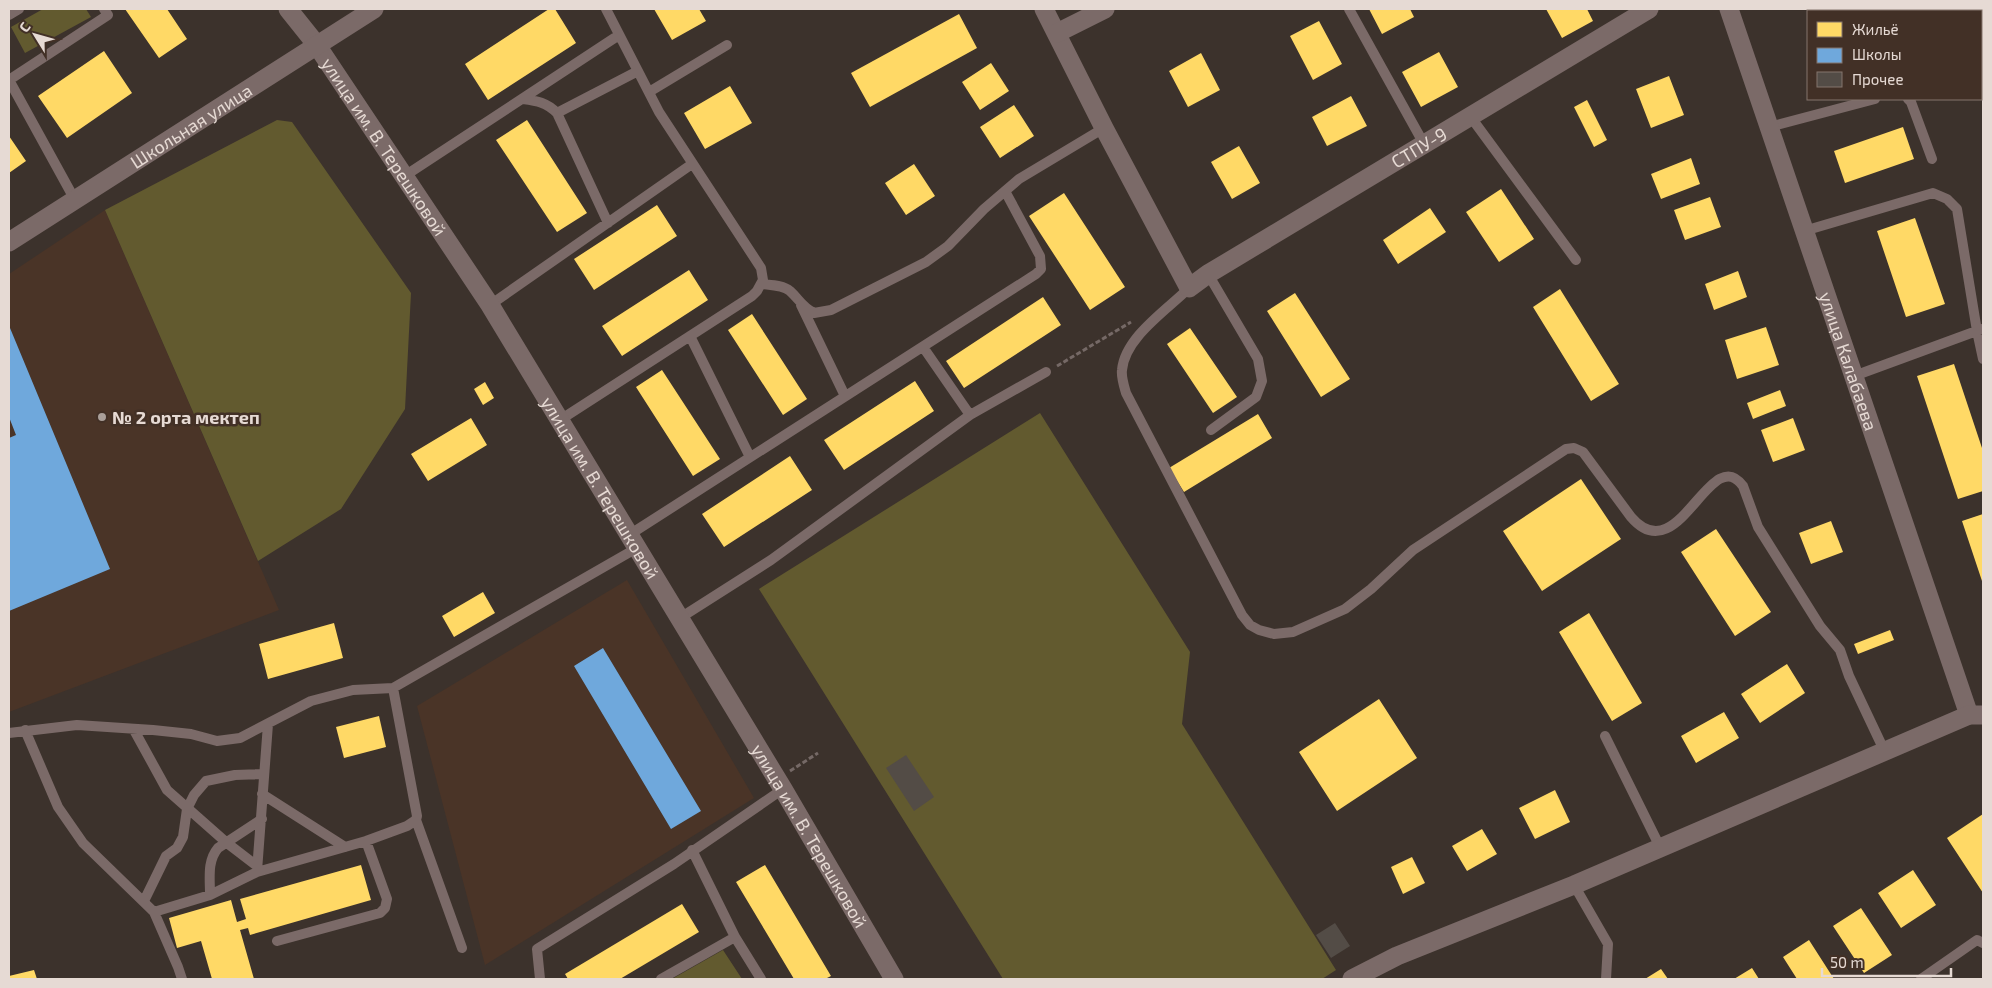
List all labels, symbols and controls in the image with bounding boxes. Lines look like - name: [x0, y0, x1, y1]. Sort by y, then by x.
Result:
- north arrow: [10, 10, 60, 60]
- legend: [1807, 10, 1982, 100]
- text: С: [15, 18, 33, 35]
- text: Жильё: [1852, 20, 1899, 38]
- text: Школы: [1852, 45, 1902, 63]
- street label: улица им. В. Терешковой: [317, 53, 452, 240]
- text: Прочее: [1852, 70, 1904, 88]
- street label: Школьная улица: [126, 79, 256, 173]
- street label: СТПУ-9: [1387, 122, 1451, 172]
- street label: улица Калабаева: [1815, 289, 1882, 433]
- street label: улица им. В. Терешковой: [537, 392, 664, 583]
- place label: № 2 орта мектеп: [112, 406, 260, 428]
- marker: № 2 орта мектеп: [96, 411, 108, 423]
- street label: улица им. В. Терешковой: [747, 740, 872, 931]
- scale bar: [1822, 946, 1951, 978]
- text: 50 m: [1830, 953, 1864, 971]

